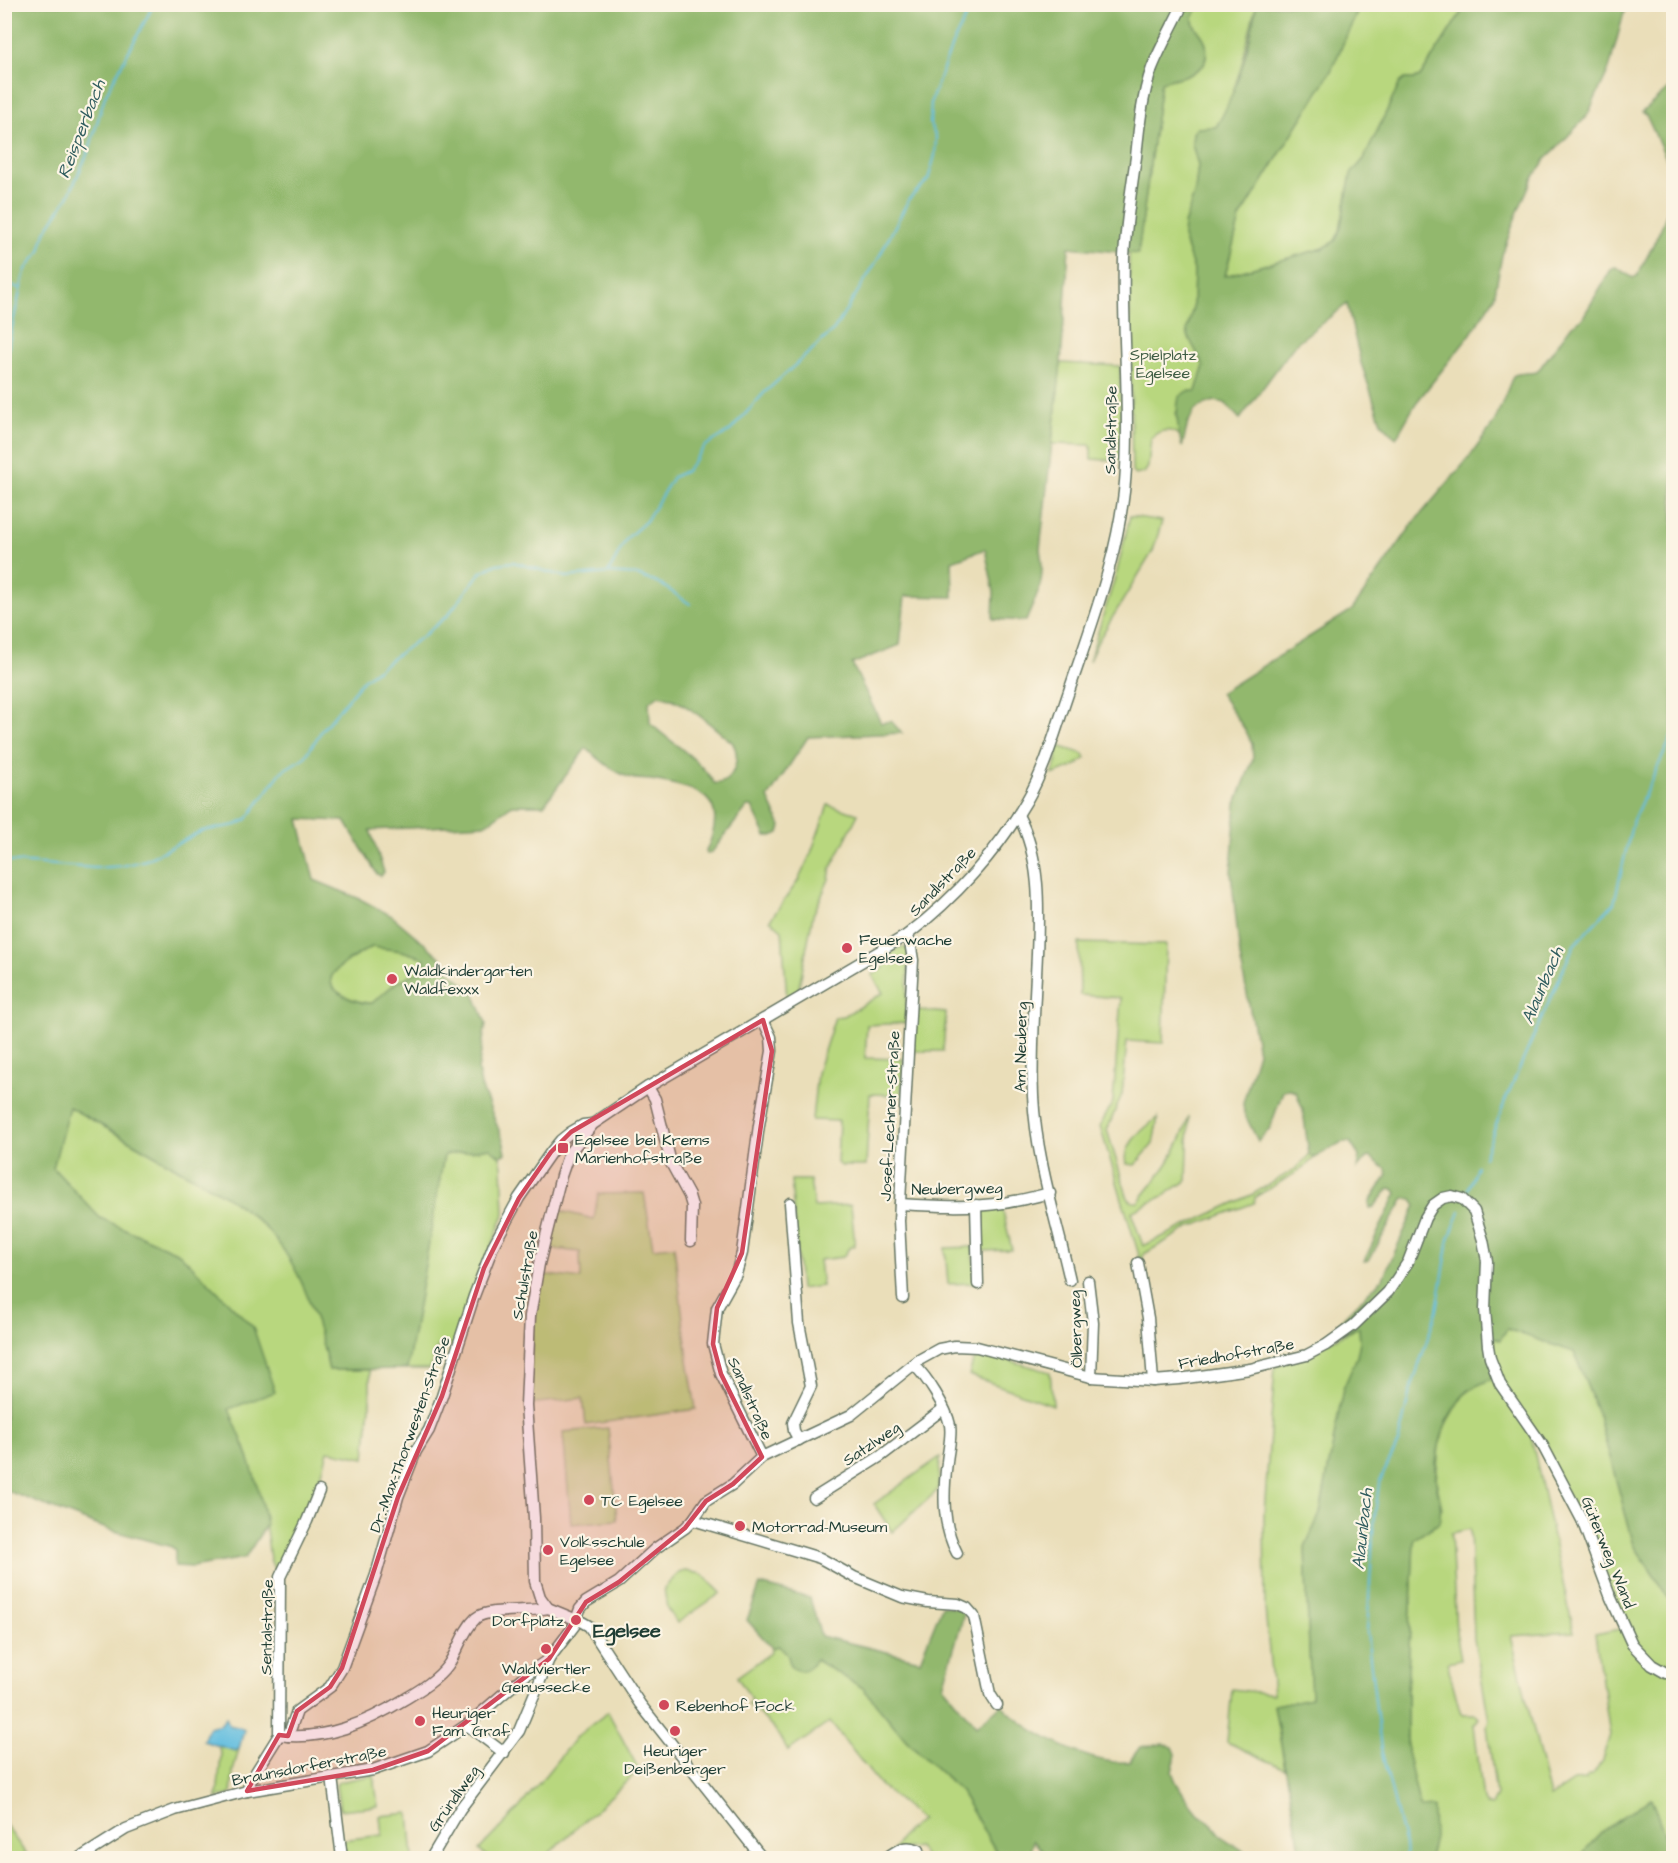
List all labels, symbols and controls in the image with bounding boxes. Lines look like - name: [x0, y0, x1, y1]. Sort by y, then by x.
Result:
- water label: Reisperbach: [51, 75, 112, 182]
- park label: Spielplatz Egelsee: [1130, 344, 1196, 385]
- street label: Sandlstraße: [1099, 385, 1123, 475]
- street label: Sandlstraße: [904, 842, 982, 921]
- place label: Feuerwache Egelsee: [859, 929, 952, 970]
- marker: Feuerwache Egelsee: [840, 941, 854, 955]
- water label: Alaunbach: [1515, 942, 1570, 1027]
- place label: Waldkindergarten Waldfexxx: [404, 960, 532, 1000]
- marker: Waldkindergarten Waldfexxx: [385, 972, 399, 986]
- street label: Am Neuberg: [1009, 1002, 1034, 1093]
- street label: Josef-Lechner-Straße: [875, 1030, 905, 1202]
- place label: Egelsee bei Krems Marienhofstraße: [575, 1129, 710, 1169]
- marker: Egelsee bei Krems Marienhofstraße: [556, 1141, 570, 1155]
- street label: Neubergweg: [911, 1177, 1003, 1202]
- street label: Schulstraße: [506, 1228, 544, 1322]
- street label: Ölbergweg: [1064, 1290, 1089, 1368]
- street label: Dr.-Max-Thorwesten-Straße: [364, 1333, 456, 1536]
- street label: Friedhofstraße: [1177, 1333, 1296, 1375]
- street label: Sandlstraße: [722, 1353, 778, 1444]
- street label: Satzlweg: [838, 1416, 905, 1472]
- water label: Alaunbach: [1346, 1486, 1379, 1571]
- place label: TC Egelsee: [601, 1490, 683, 1513]
- marker: TC Egelsee: [582, 1493, 596, 1507]
- street label: Güterweg Wand: [1575, 1493, 1641, 1612]
- place label: Motorrad-Museum: [752, 1516, 888, 1538]
- marker: Motorrad-Museum: [733, 1519, 747, 1533]
- place label: Volksschule Egelsee: [560, 1531, 645, 1572]
- marker: Volksschule Egelsee: [541, 1543, 555, 1557]
- street label: Sentalstraße: [255, 1579, 279, 1675]
- place label: Dorfplatz: [492, 1610, 564, 1632]
- marker: Dorfplatz: [569, 1613, 583, 1627]
- district label: Egelsee: [593, 1617, 661, 1646]
- marker: Waldviertler Genussecke: [539, 1642, 553, 1656]
- place label: Waldviertler Genussecke: [501, 1658, 591, 1698]
- place label: Rebenhof Fock: [676, 1695, 795, 1717]
- marker: Rebenhof Fock: [657, 1698, 671, 1712]
- place label: Heuriger Fam. Graf: [432, 1702, 510, 1742]
- marker: Heuriger Fam. Graf: [413, 1714, 427, 1728]
- marker: Heuriger Deißenberger: [668, 1724, 682, 1738]
- street label: Braunsdorferstraße: [230, 1740, 389, 1792]
- place label: Heuriger Deißenberger: [624, 1740, 726, 1781]
- street label: Gründlweg: [423, 1761, 486, 1837]

